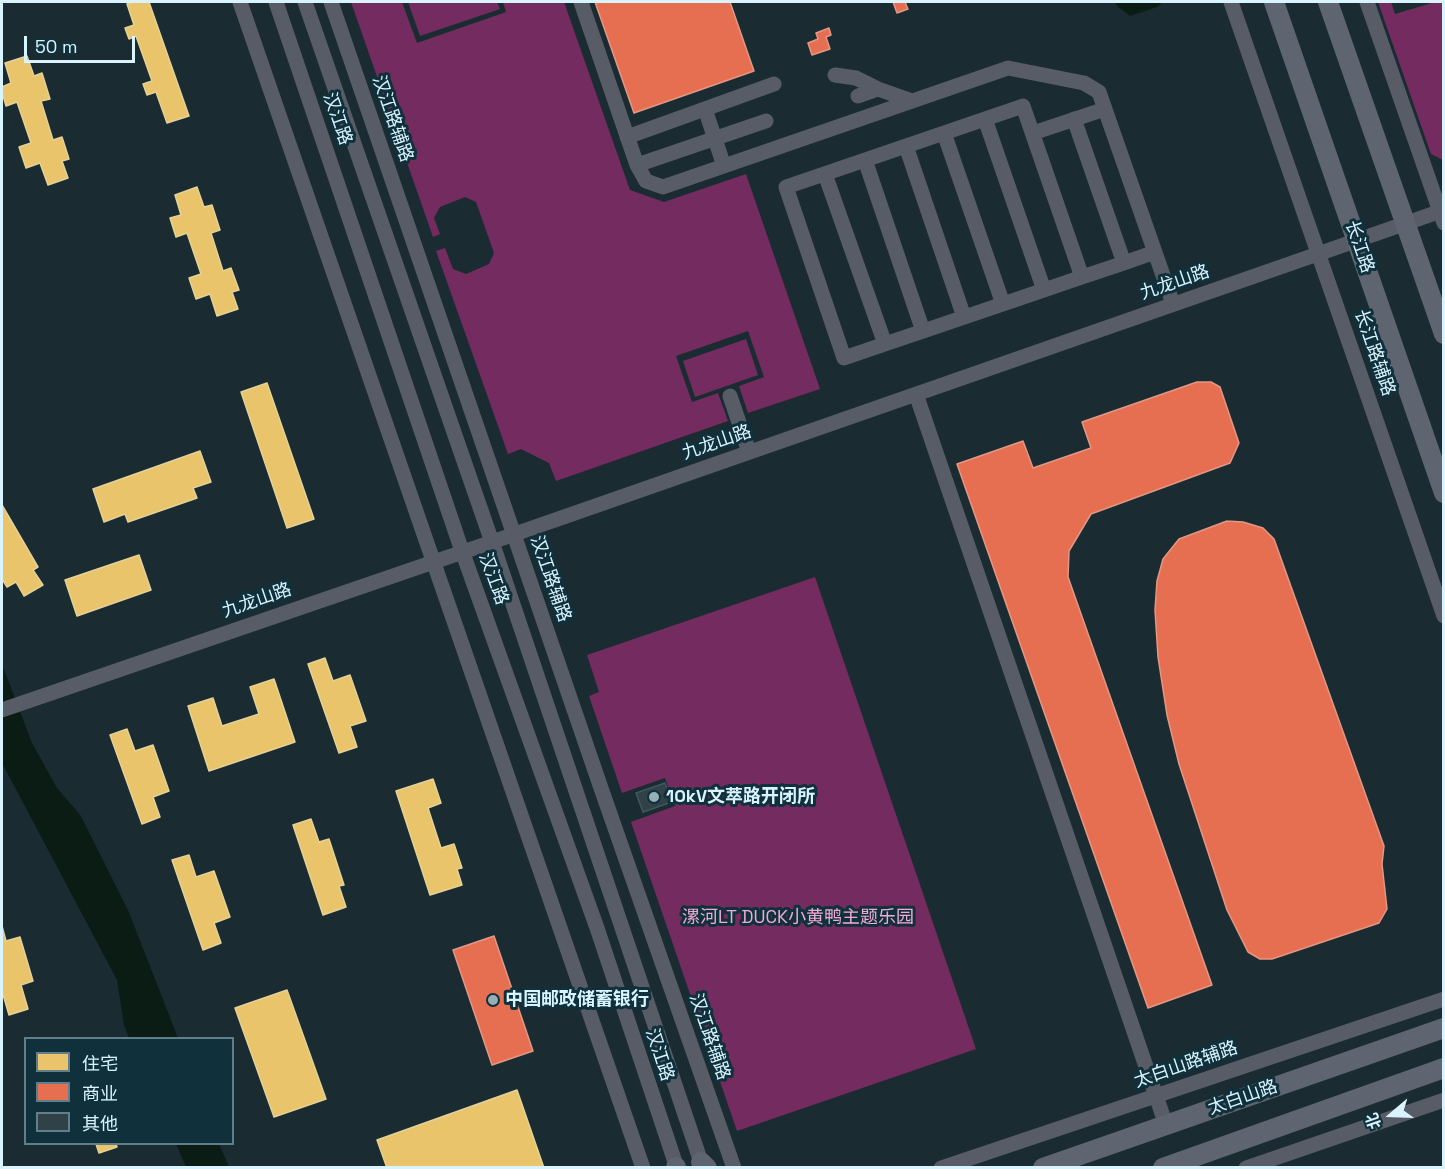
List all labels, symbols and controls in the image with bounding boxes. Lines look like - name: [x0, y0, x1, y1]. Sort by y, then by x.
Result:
- scale bar: [27, 24, 138, 62]
- text: 50 m: [35, 35, 77, 58]
- street label: 汉江路辅路: [367, 73, 417, 165]
- street label: 汉江路: [318, 90, 356, 148]
- street label: 长江路: [1340, 218, 1378, 276]
- street label: 九龙山路: [1137, 261, 1213, 305]
- street label: 长江路辅路: [1349, 307, 1399, 399]
- street label: 九龙山路: [679, 421, 755, 465]
- street label: 汉江路辅路: [525, 533, 575, 625]
- street label: 汉江路: [474, 550, 512, 608]
- street label: 九龙山路: [219, 579, 295, 623]
- place label: 10kV文萃路开闭所: [666, 786, 815, 808]
- marker: 10kV文萃路开闭所: [647, 790, 661, 804]
- park label: 漯河LT DUCK小黄鸭主题乐园: [682, 907, 914, 929]
- place label: 中国邮政储蓄银行: [505, 989, 649, 1011]
- street label: 汉江路辅路: [684, 991, 734, 1083]
- marker: 中国邮政储蓄银行: [486, 993, 500, 1007]
- street label: 汉江路: [640, 1026, 678, 1084]
- legend: [24, 1037, 234, 1145]
- street label: 太白山路辅路: [1131, 1037, 1241, 1093]
- text: 住宅: [82, 1052, 118, 1075]
- street label: 太白山路: [1205, 1076, 1281, 1120]
- text: 商业: [82, 1082, 118, 1105]
- north arrow: [1361, 1085, 1421, 1145]
- text: 北: [1361, 1110, 1386, 1132]
- text: 其他: [82, 1112, 118, 1135]

